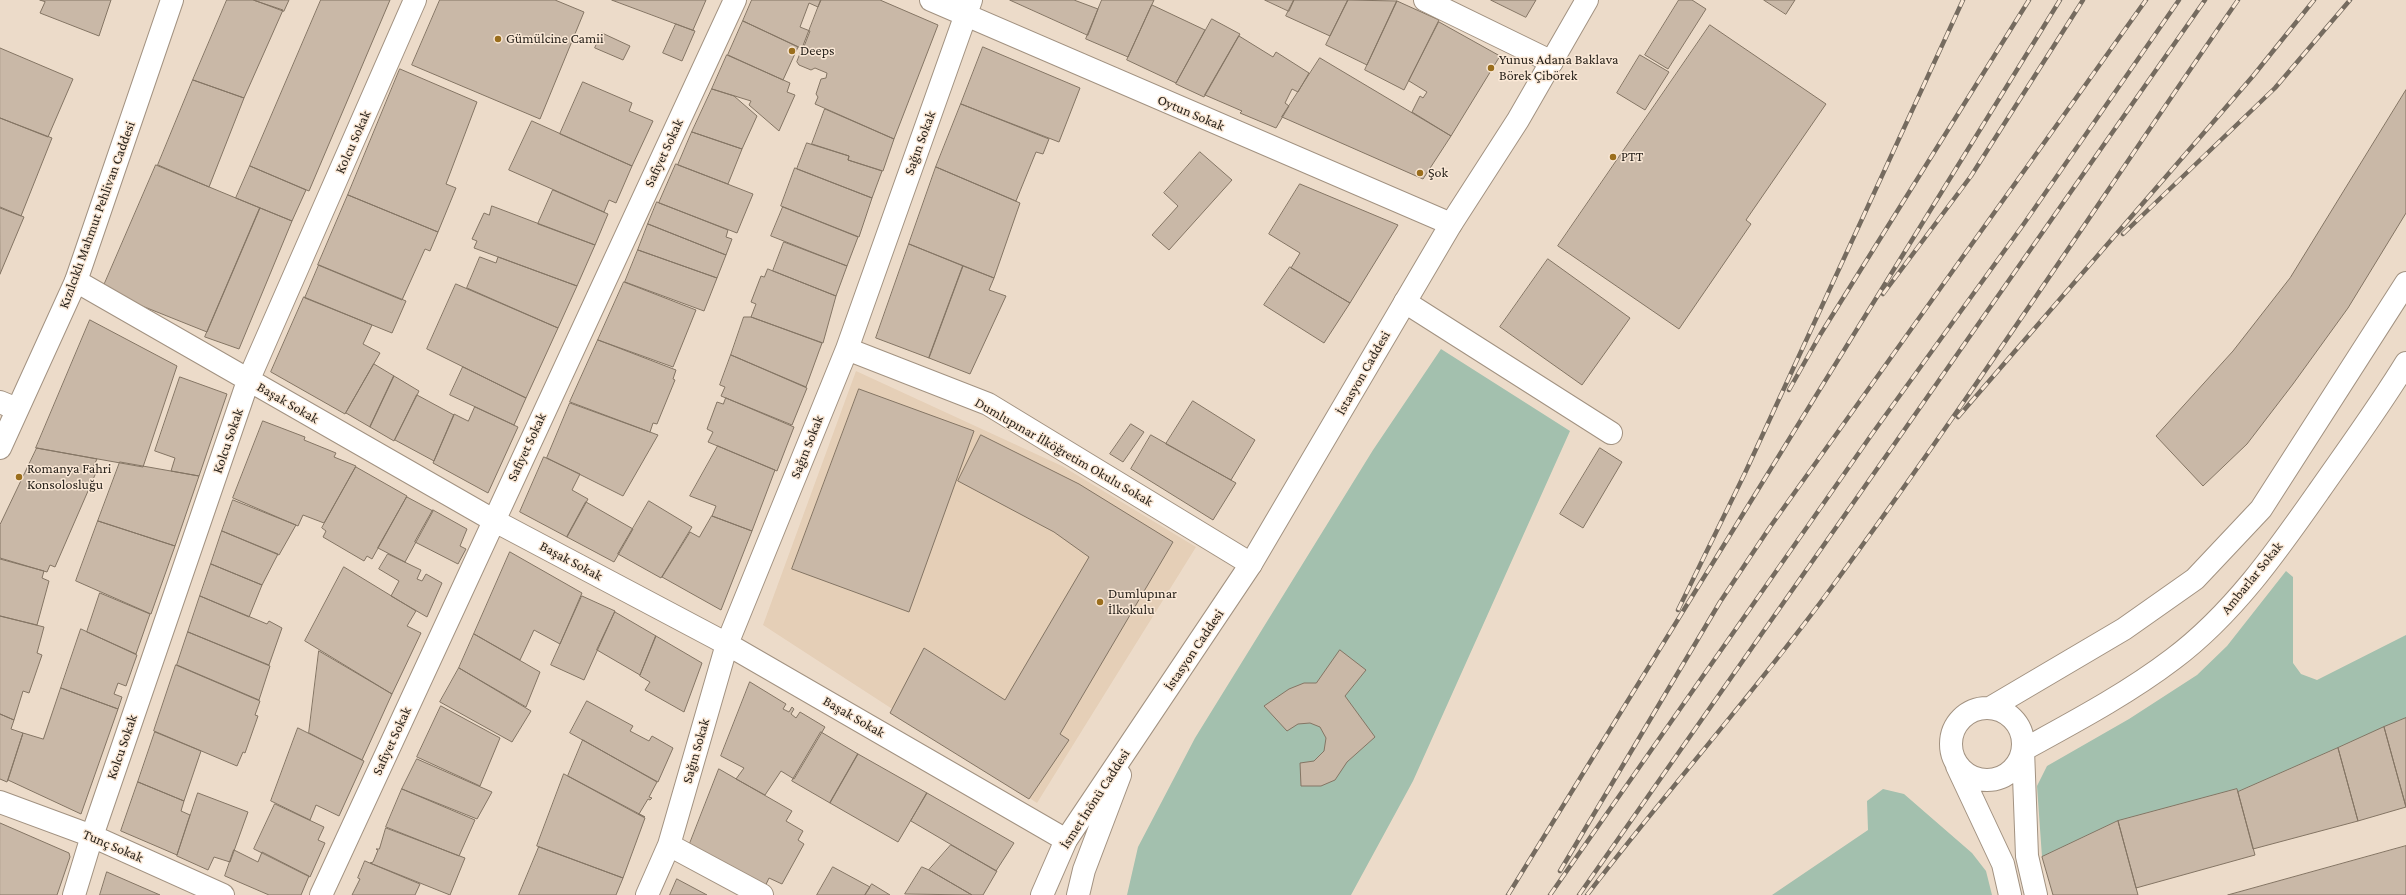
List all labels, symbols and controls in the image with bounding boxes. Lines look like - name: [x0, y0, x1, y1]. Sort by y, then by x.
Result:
- place label: Gümülcine Camii: [506, 31, 604, 47]
- marker: Gümülcine Camii: [493, 34, 503, 44]
- place label: Deeps: [800, 43, 834, 59]
- marker: Deeps: [787, 46, 797, 56]
- place label: Yunus Adana Baklava Börek Çibörek: [1499, 52, 1618, 84]
- marker: Yunus Adana Baklava Börek Çibörek: [1486, 63, 1496, 73]
- street label: Oytun Sokak: [1155, 91, 1227, 135]
- street label: Kolcu Sokak: [332, 108, 374, 176]
- street label: Sağın Sokak: [901, 109, 939, 177]
- street label: Safiyet Sokak: [641, 116, 687, 190]
- street label: Kızılcıklı Mahmut Pehlivan Caddesi: [55, 119, 139, 311]
- place label: PTT: [1621, 149, 1643, 165]
- marker: PTT: [1608, 152, 1618, 162]
- place label: Şok: [1428, 165, 1448, 181]
- marker: Şok: [1415, 168, 1425, 178]
- street label: İstasyon Caddesi: [1332, 328, 1394, 418]
- street label: Başak Sokak: [254, 379, 322, 427]
- street label: Dumlupınar İlköğretim Okulu Sokak: [972, 394, 1156, 510]
- street label: Kolcu Sokak: [209, 406, 247, 476]
- street label: Safiyet Sokak: [504, 410, 550, 484]
- street label: Sağın Sokak: [787, 413, 827, 481]
- place label: Romanya Fahri Konsolosluğu: [27, 461, 111, 494]
- marker: Romanya Fahri Konsolosluğu: [14, 472, 24, 482]
- street label: Başak Sokak: [537, 537, 605, 585]
- street label: Ambarlar Sokak: [2218, 538, 2286, 618]
- place label: Dumlupınar İlkokulu: [1108, 586, 1177, 618]
- marker: Dumlupınar İlkokulu: [1095, 597, 1105, 607]
- street label: İstasyon Caddesi: [1161, 606, 1227, 694]
- street label: Başak Sokak: [820, 693, 888, 741]
- street label: Safiyet Sokak: [369, 704, 415, 778]
- street label: Kolcu Sokak: [103, 712, 141, 782]
- street label: Sağın Sokak: [679, 717, 713, 785]
- street label: İsmet İnönü Caddesi: [1057, 746, 1133, 852]
- street label: Tunç Sokak: [80, 826, 146, 866]

